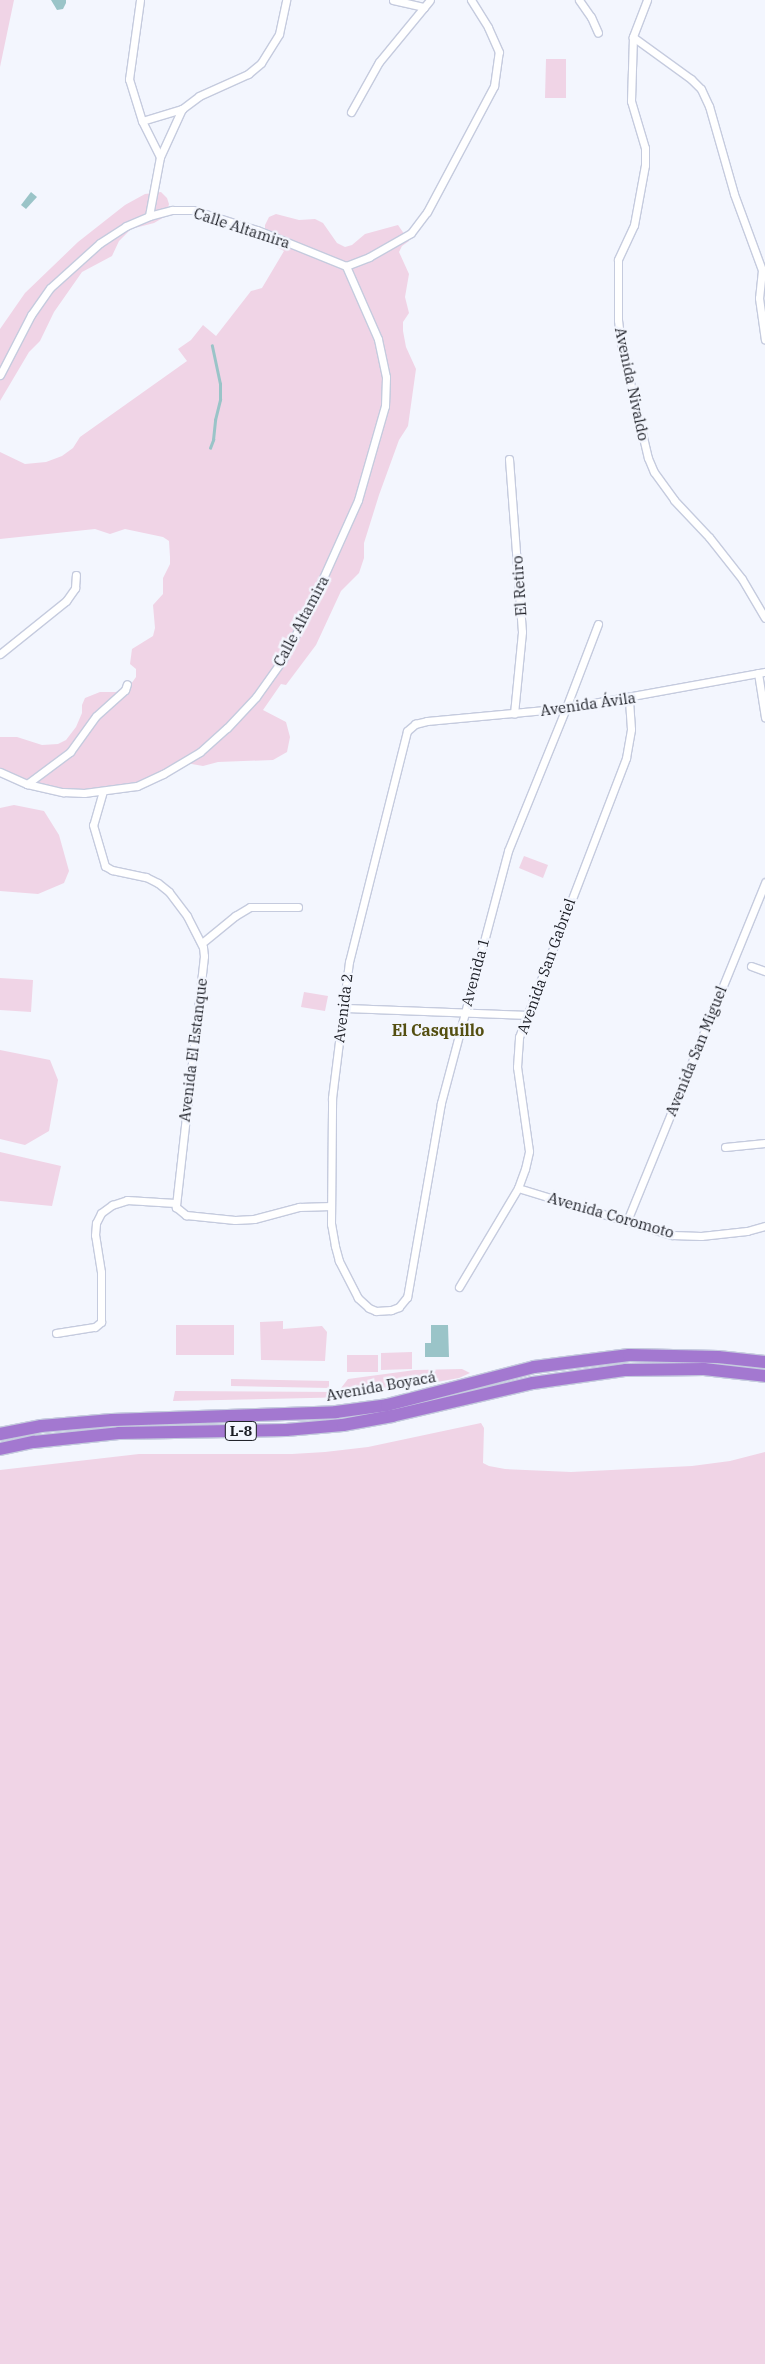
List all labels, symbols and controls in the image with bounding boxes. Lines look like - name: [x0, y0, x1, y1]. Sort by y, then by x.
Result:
- street label: Calle Altamira: [192, 204, 292, 252]
- street label: Avenida Nivaldo: [611, 326, 653, 442]
- street label: El Retiro: [508, 555, 530, 617]
- street label: Calle Altamira: [270, 573, 332, 669]
- street label: Avenida Ávila: [539, 688, 637, 720]
- street label: Avenida San Gabriel: [513, 896, 579, 1036]
- street label: Avenida 1: [457, 936, 493, 1008]
- street label: Avenida 2: [330, 972, 356, 1044]
- street label: Avenida El Estanque: [175, 977, 211, 1123]
- street label: Avenida San Miguel: [662, 983, 730, 1119]
- district label: El Casquillo: [392, 1020, 484, 1040]
- street label: Avenida Coromoto: [546, 1188, 676, 1242]
- street label: Avenida Boyacá: [325, 1367, 437, 1405]
- road number: L-8: [225, 1420, 257, 1442]

